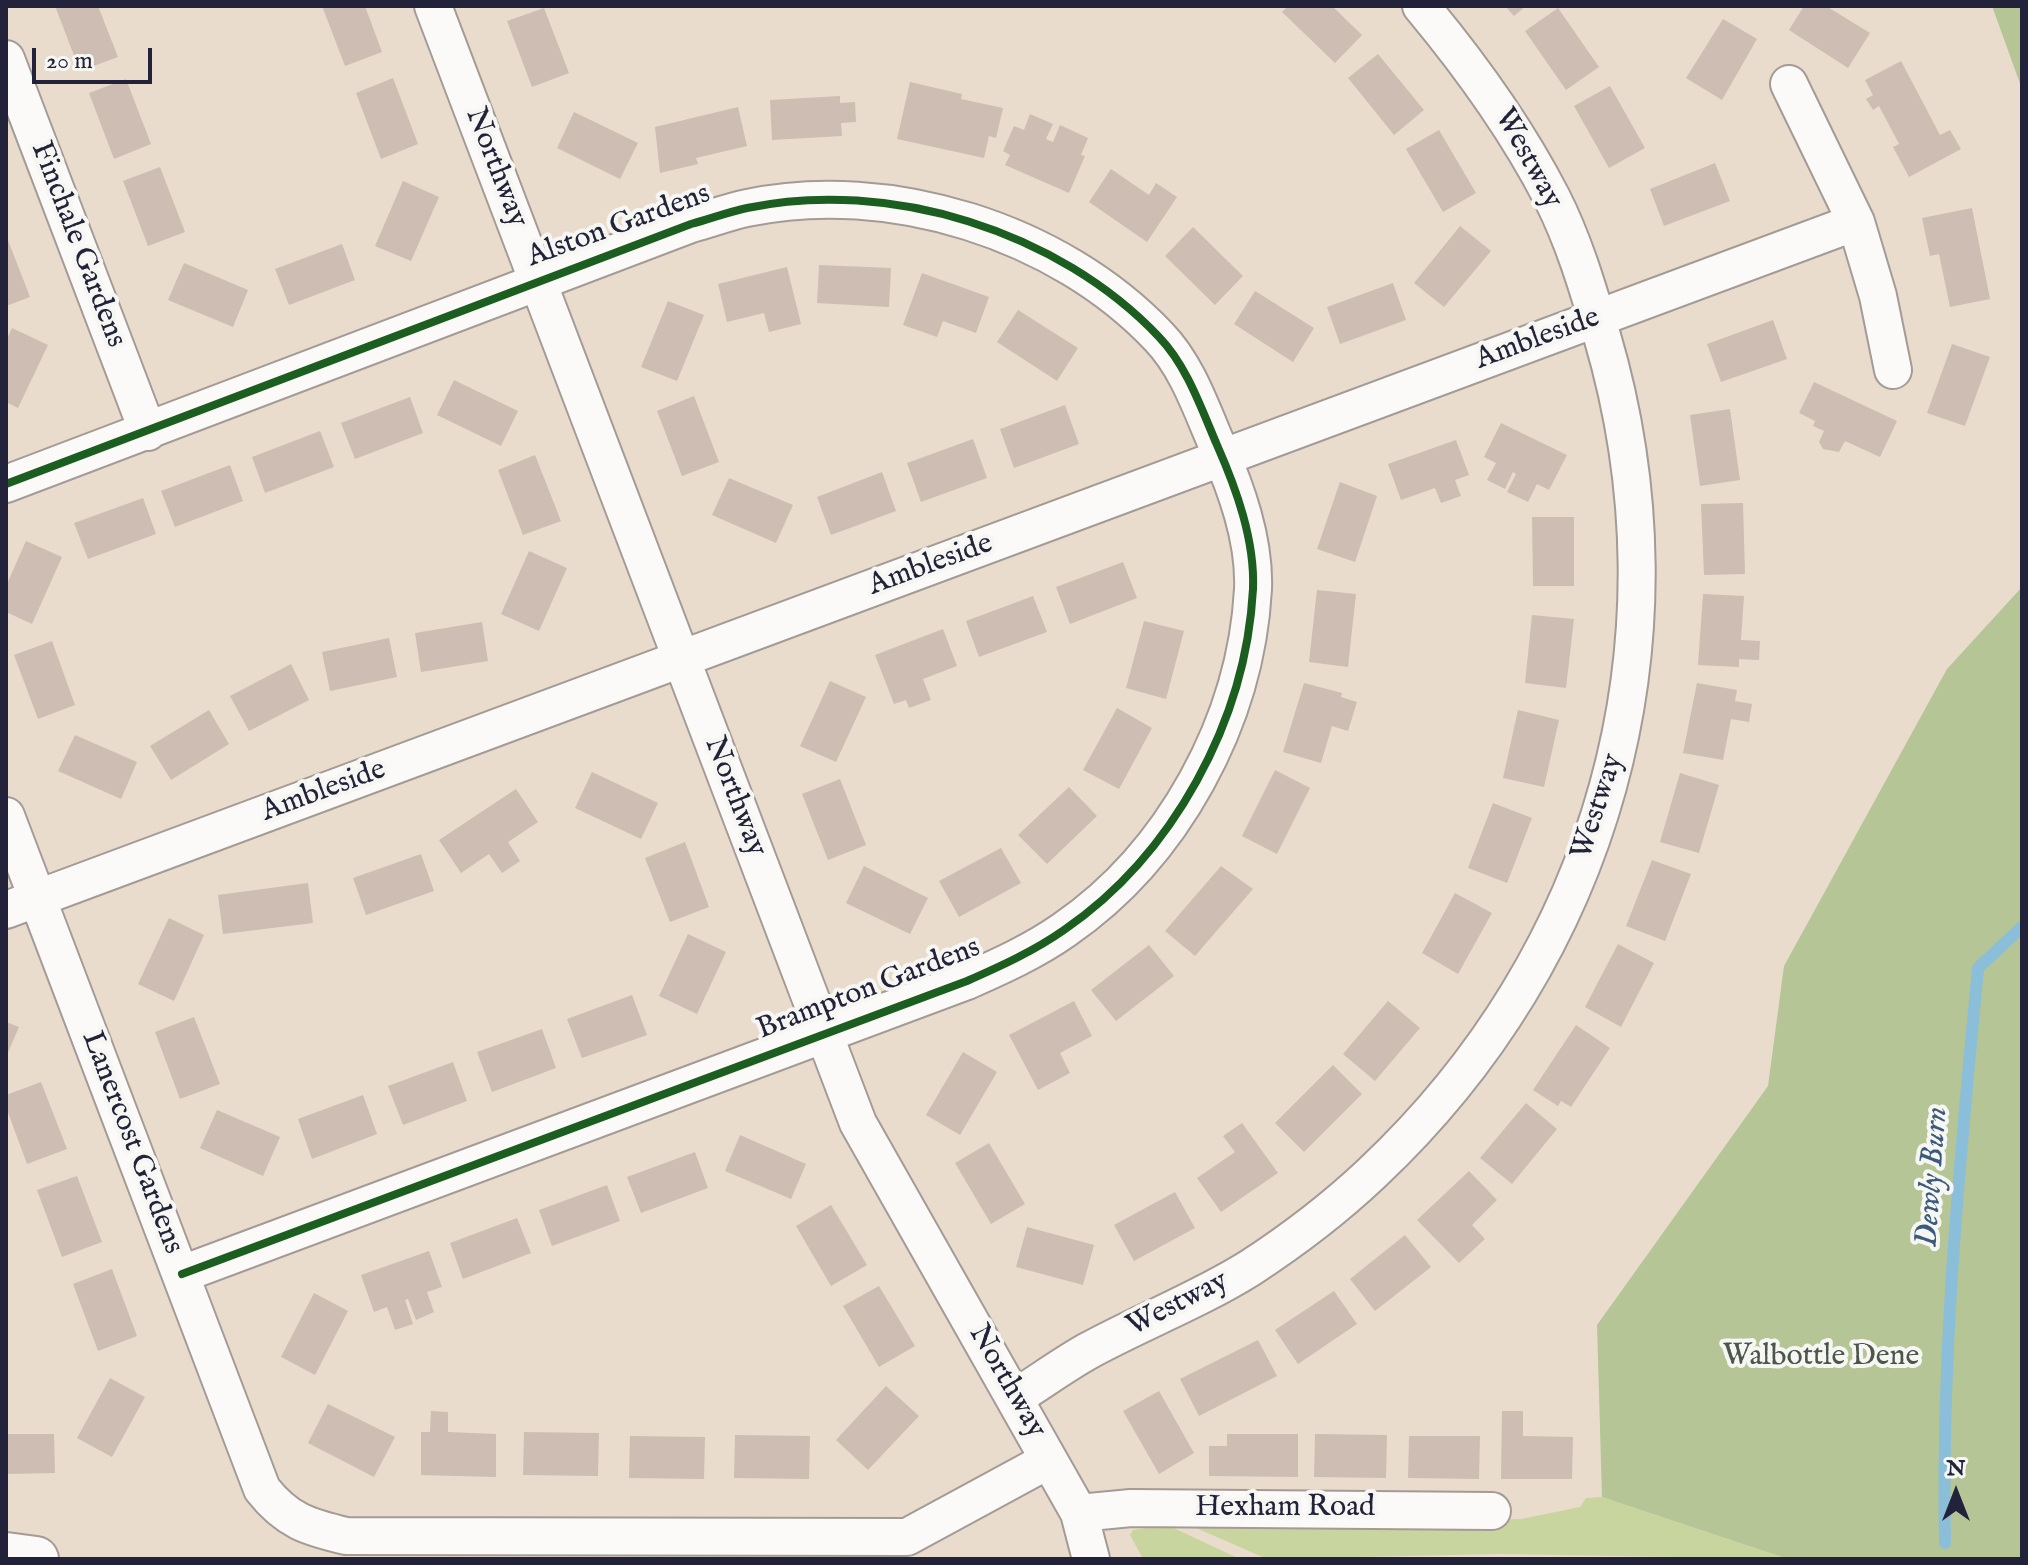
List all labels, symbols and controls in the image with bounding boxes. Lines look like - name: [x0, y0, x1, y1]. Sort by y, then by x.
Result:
- scale bar: [36, 32, 156, 82]
- text: 20 m: [46, 46, 93, 77]
- street label: Northway: [456, 103, 534, 233]
- street label: Westway: [1485, 103, 1569, 215]
- street label: Finchale Gardens: [21, 137, 133, 353]
- street label: Alston Gardens: [523, 177, 715, 277]
- street label: Ambleside: [1471, 301, 1605, 379]
- street label: Ambleside: [864, 527, 998, 605]
- street label: Northway: [695, 732, 773, 862]
- street label: Westway: [1565, 750, 1633, 864]
- street label: Ambleside: [257, 753, 391, 831]
- street label: Brampton Gardens: [752, 931, 986, 1049]
- street label: Lanercost Gardens: [72, 1027, 190, 1259]
- water label: Dewly Burn: [1910, 1105, 1958, 1249]
- street label: Westway: [1121, 1264, 1235, 1346]
- street label: Northway: [959, 1319, 1053, 1445]
- park label: Walbottle Dene: [1723, 1340, 1919, 1376]
- north arrow: [1916, 1453, 1996, 1533]
- text: N: [1946, 1455, 1966, 1483]
- street label: Hexham Road: [1195, 1491, 1375, 1527]

